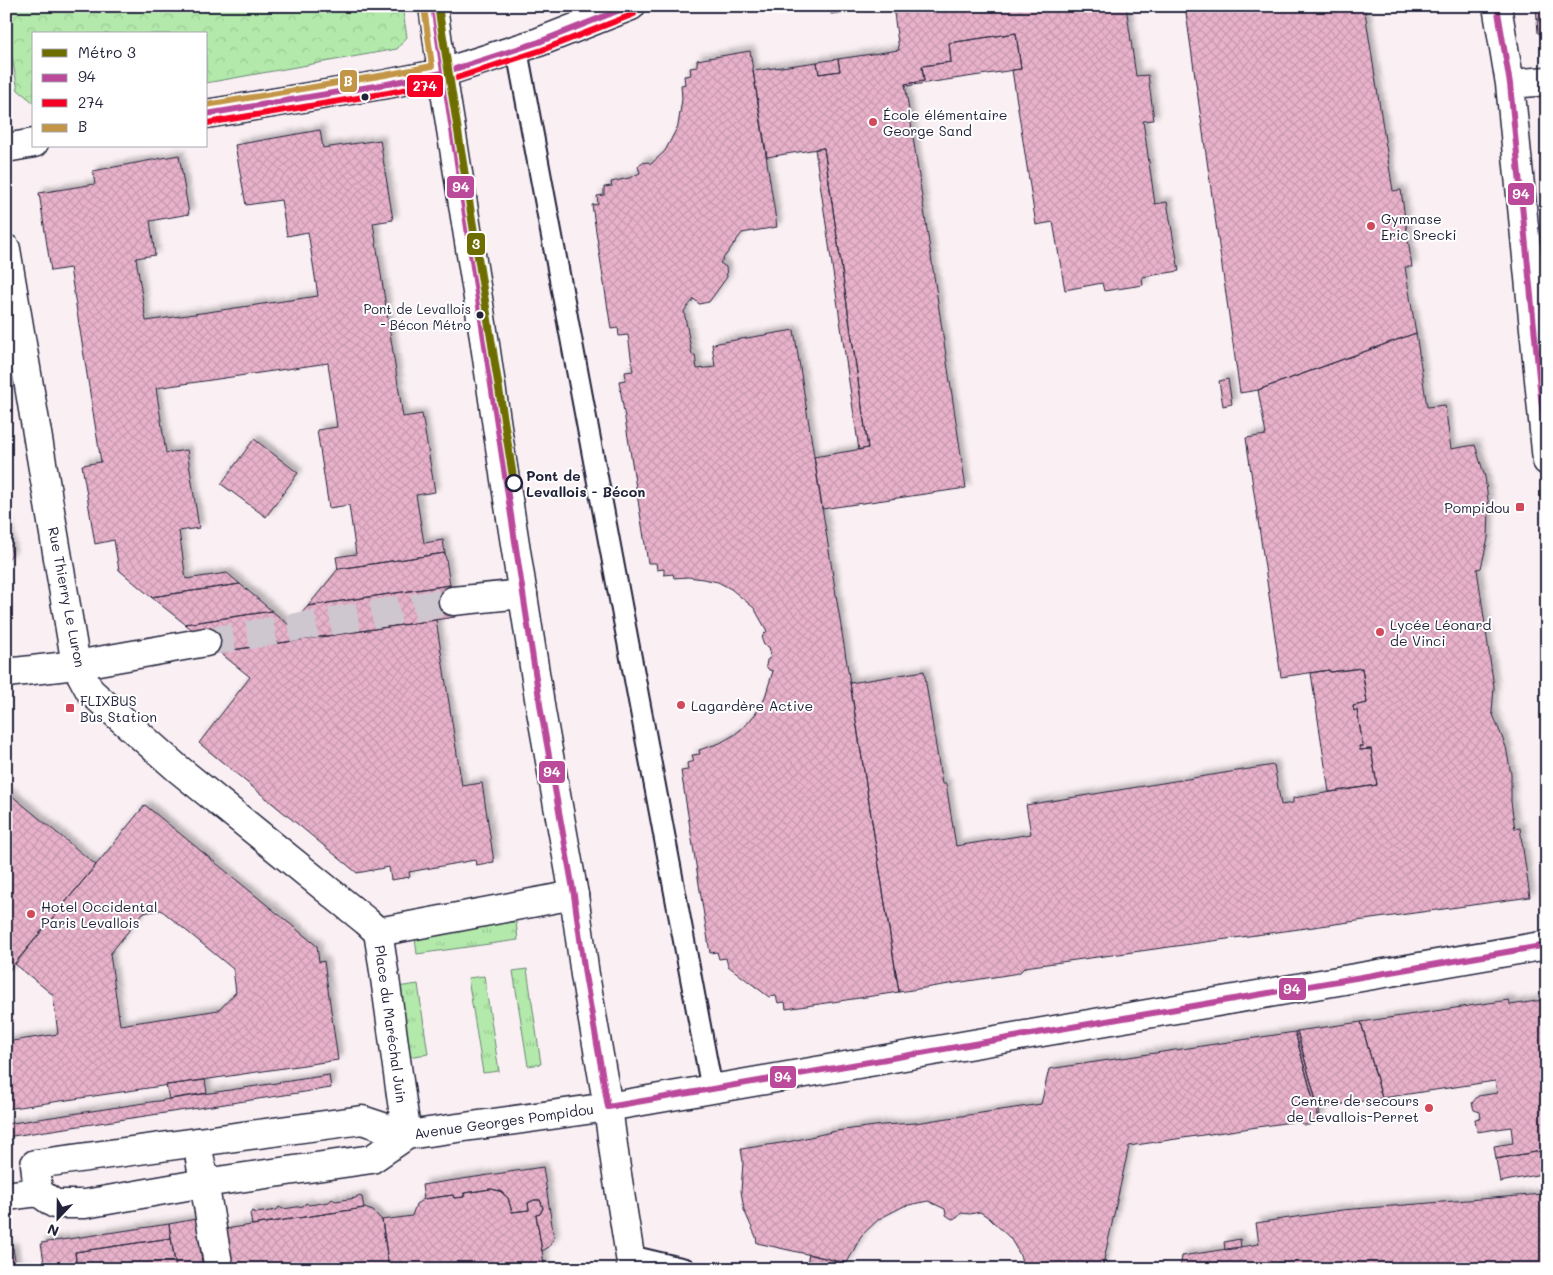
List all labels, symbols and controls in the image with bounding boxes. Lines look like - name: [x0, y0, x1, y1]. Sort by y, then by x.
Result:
- legend: [32, 32, 208, 148]
- text: Métro 3: [78, 42, 136, 62]
- text: 94: [78, 66, 96, 86]
- line badge: B: [339, 69, 358, 93]
- text: B: [343, 71, 353, 90]
- line badge: 274: [406, 74, 444, 98]
- text: 274: [413, 76, 437, 95]
- text: 274: [78, 92, 104, 112]
- unlabelled marker: [360, 92, 370, 102]
- place label: École élémentaire George Sand: [883, 105, 1008, 140]
- text: B: [78, 116, 87, 136]
- marker: École élémentaire George Sand: [867, 116, 879, 128]
- line badge: 94: [446, 175, 475, 199]
- text: 94: [452, 177, 470, 196]
- line badge: 94: [1507, 182, 1535, 206]
- text: 94: [1512, 184, 1530, 203]
- place label: Gymnase Eric Srecki: [1381, 209, 1457, 244]
- marker: Gymnase Eric Srecki: [1365, 220, 1377, 232]
- line badge: 3: [466, 232, 486, 256]
- text: 3: [472, 234, 480, 253]
- place label: Pont de Levallois - Bécon Métro: [363, 300, 471, 333]
- marker: Pont de Levallois - Bécon Métro: [475, 310, 485, 320]
- place label: Pont de Levallois - Bécon: [526, 466, 645, 501]
- marker: Pont de Levallois - Bécon: [505, 474, 523, 492]
- place label: Pompidou: [1444, 498, 1510, 517]
- marker: Pompidou: [1514, 501, 1526, 513]
- street label: Rue Thierry Le Luron: [44, 525, 90, 669]
- place label: Lycée Léonard de Vinci: [1390, 615, 1492, 650]
- marker: Lycée Léonard de Vinci: [1374, 626, 1386, 638]
- place label: FLIXBUS Bus Station: [80, 691, 157, 726]
- place label: Lagardère Active: [691, 696, 813, 715]
- marker: Lagardère Active: [675, 699, 687, 711]
- marker: FLIXBUS Bus Station: [64, 702, 76, 714]
- line badge: 94: [538, 760, 566, 784]
- text: 94: [543, 762, 561, 781]
- place label: Hotel Occidental Paris Levallois: [41, 897, 158, 932]
- marker: Hotel Occidental Paris Levallois: [25, 908, 37, 920]
- street label: Place du Maréchal Juin: [371, 944, 411, 1104]
- line badge: 94: [1278, 977, 1307, 1001]
- text: 94: [1283, 979, 1301, 998]
- line badge: 94: [769, 1065, 797, 1089]
- text: 94: [774, 1067, 792, 1086]
- place label: Centre de secours de Levallois-Perret: [1286, 1091, 1419, 1126]
- street label: Avenue Georges Pompidou: [413, 1099, 595, 1143]
- marker: Centre de secours de Levallois-Perret: [1423, 1102, 1435, 1114]
- north arrow: [32, 1192, 82, 1242]
- text: N: [44, 1220, 61, 1241]

